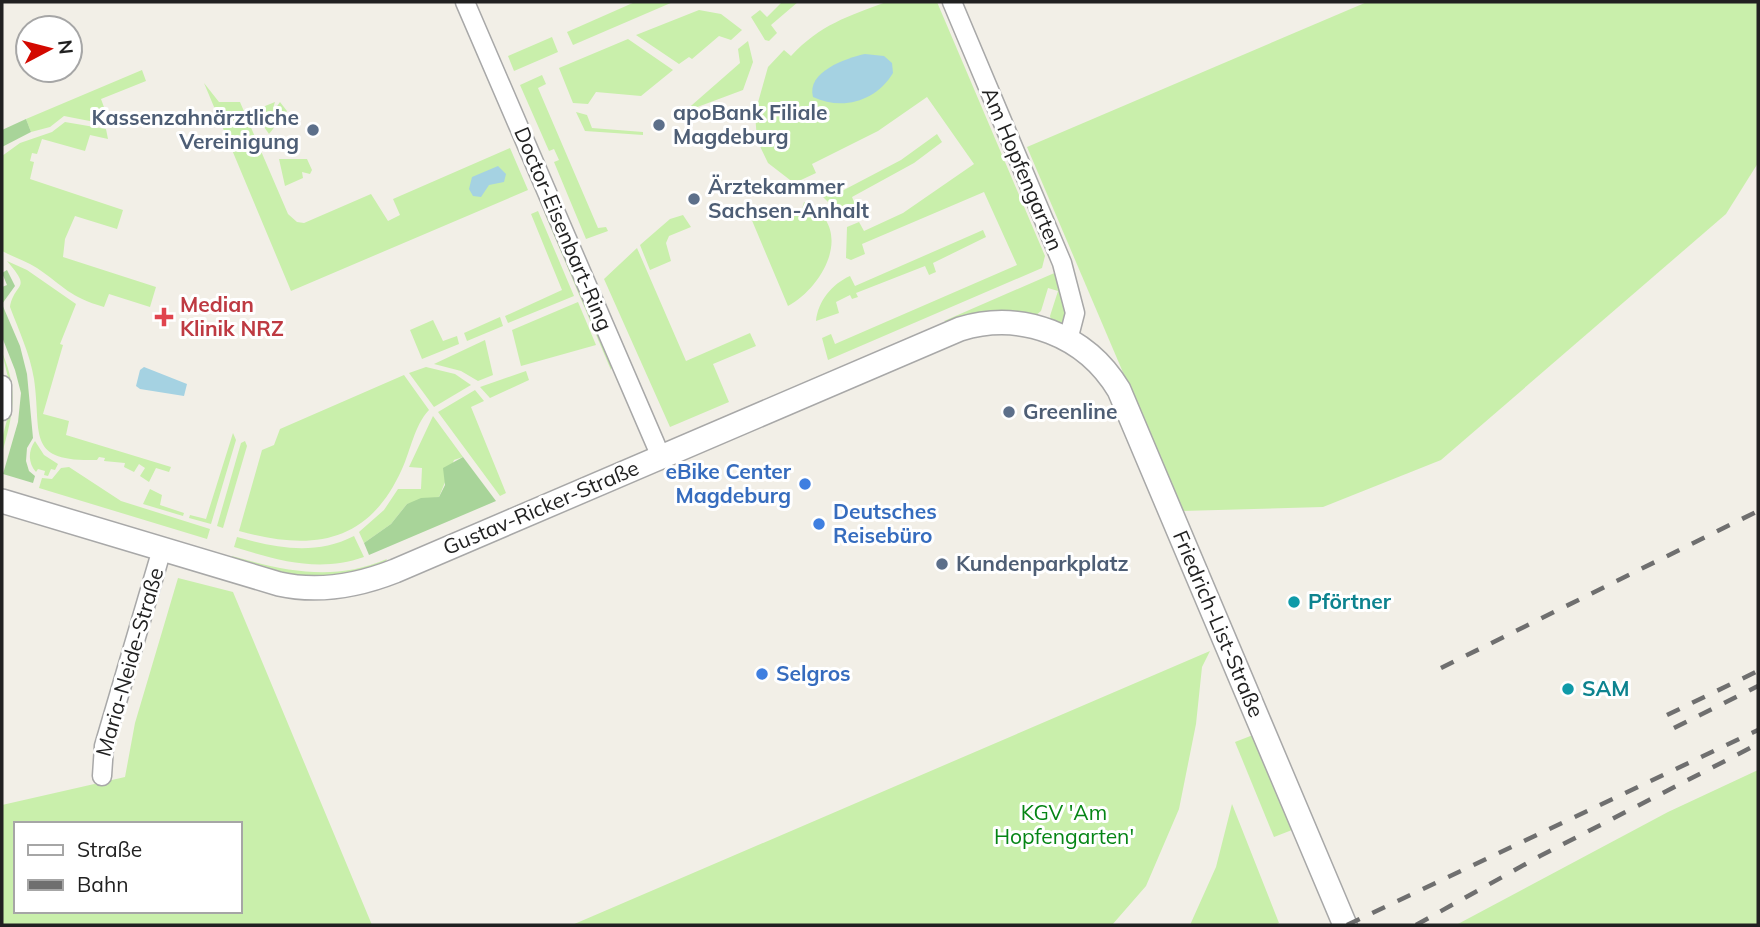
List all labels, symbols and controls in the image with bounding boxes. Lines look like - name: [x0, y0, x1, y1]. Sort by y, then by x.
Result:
- north arrow: [14, 14, 84, 84]
- text: N: [53, 38, 79, 56]
- street label: Am Hopfengarten: [977, 83, 1069, 254]
- place label: apoBank Filiale Magdeburg: [673, 99, 827, 149]
- place label: Kassenzahnärztliche Vereinigung: [91, 104, 299, 154]
- marker: apoBank Filiale Magdeburg: [651, 117, 667, 133]
- marker: Kassenzahnärztliche Vereinigung: [305, 122, 321, 138]
- street label: Doctor-Eisenbart-Ring: [509, 123, 619, 334]
- place label: Ärztekammer Sachsen-Anhalt: [708, 173, 869, 223]
- marker: Ärztekammer Sachsen-Anhalt: [686, 191, 702, 207]
- place label: Median Klinik NRZ: [180, 291, 284, 341]
- marker: Median Klinik NRZ: [154, 307, 174, 327]
- place label: Greenline: [1023, 398, 1117, 424]
- marker: Greenline: [1001, 404, 1017, 420]
- street label: Gustav-Ricker-Straße: [439, 454, 642, 560]
- place label: eBike Center Magdeburg: [665, 458, 792, 508]
- marker: eBike Center Magdeburg: [797, 476, 813, 492]
- place label: Deutsches Reisebüro: [833, 498, 937, 548]
- marker: Deutsches Reisebüro: [811, 516, 827, 532]
- street label: Friedrich-List-Straße: [1168, 526, 1270, 721]
- place label: Kundenparkplatz: [956, 550, 1129, 576]
- marker: Kundenparkplatz: [934, 556, 950, 572]
- street label: Maria-Neide-Straße: [90, 564, 168, 759]
- place label: Pförtner: [1308, 588, 1392, 614]
- marker: Pförtner: [1286, 594, 1302, 610]
- place label: Selgros: [776, 660, 851, 686]
- marker: Selgros: [754, 666, 770, 682]
- place label: SAM: [1582, 675, 1629, 701]
- marker: SAM: [1560, 681, 1576, 697]
- park label: KGV 'Am Hopfengarten': [994, 799, 1134, 849]
- legend: [14, 822, 242, 913]
- text: Straße: [77, 836, 142, 862]
- text: Bahn: [77, 871, 129, 897]

